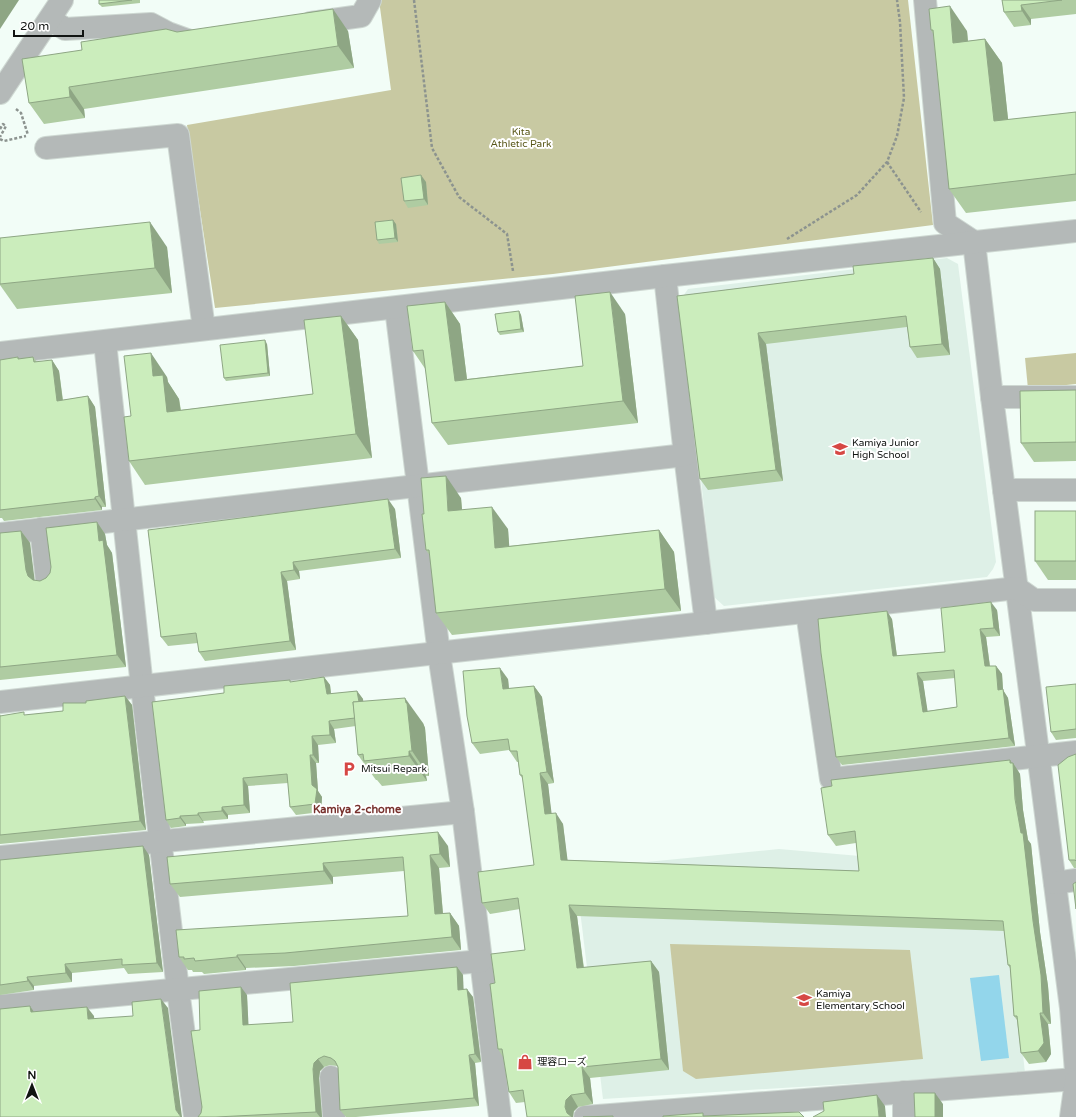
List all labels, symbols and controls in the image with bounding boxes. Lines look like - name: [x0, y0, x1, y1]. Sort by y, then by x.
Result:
- scale bar: [14, 12, 83, 38]
- text: 20 m: [20, 19, 49, 33]
- park label: Kita Athletic Park: [491, 126, 552, 150]
- place label: Kamiya Junior High School: [852, 437, 919, 461]
- school or university icon: Kamiya Junior High School: [831, 440, 849, 458]
- parking icon: Mitsui Repark: [340, 760, 358, 778]
- place label: Mitsui Repark: [361, 763, 427, 775]
- district label: Kamiya 2-chome: [313, 803, 402, 817]
- place label: Kamiya Elementary School: [816, 988, 905, 1012]
- school or university icon: Kamiya Elementary School: [795, 991, 813, 1009]
- shop icon: 理容ローズ: [516, 1053, 534, 1071]
- place label: 理容ローズ: [537, 1056, 587, 1068]
- north arrow: [12, 1065, 52, 1105]
- text: N: [28, 1069, 36, 1082]

